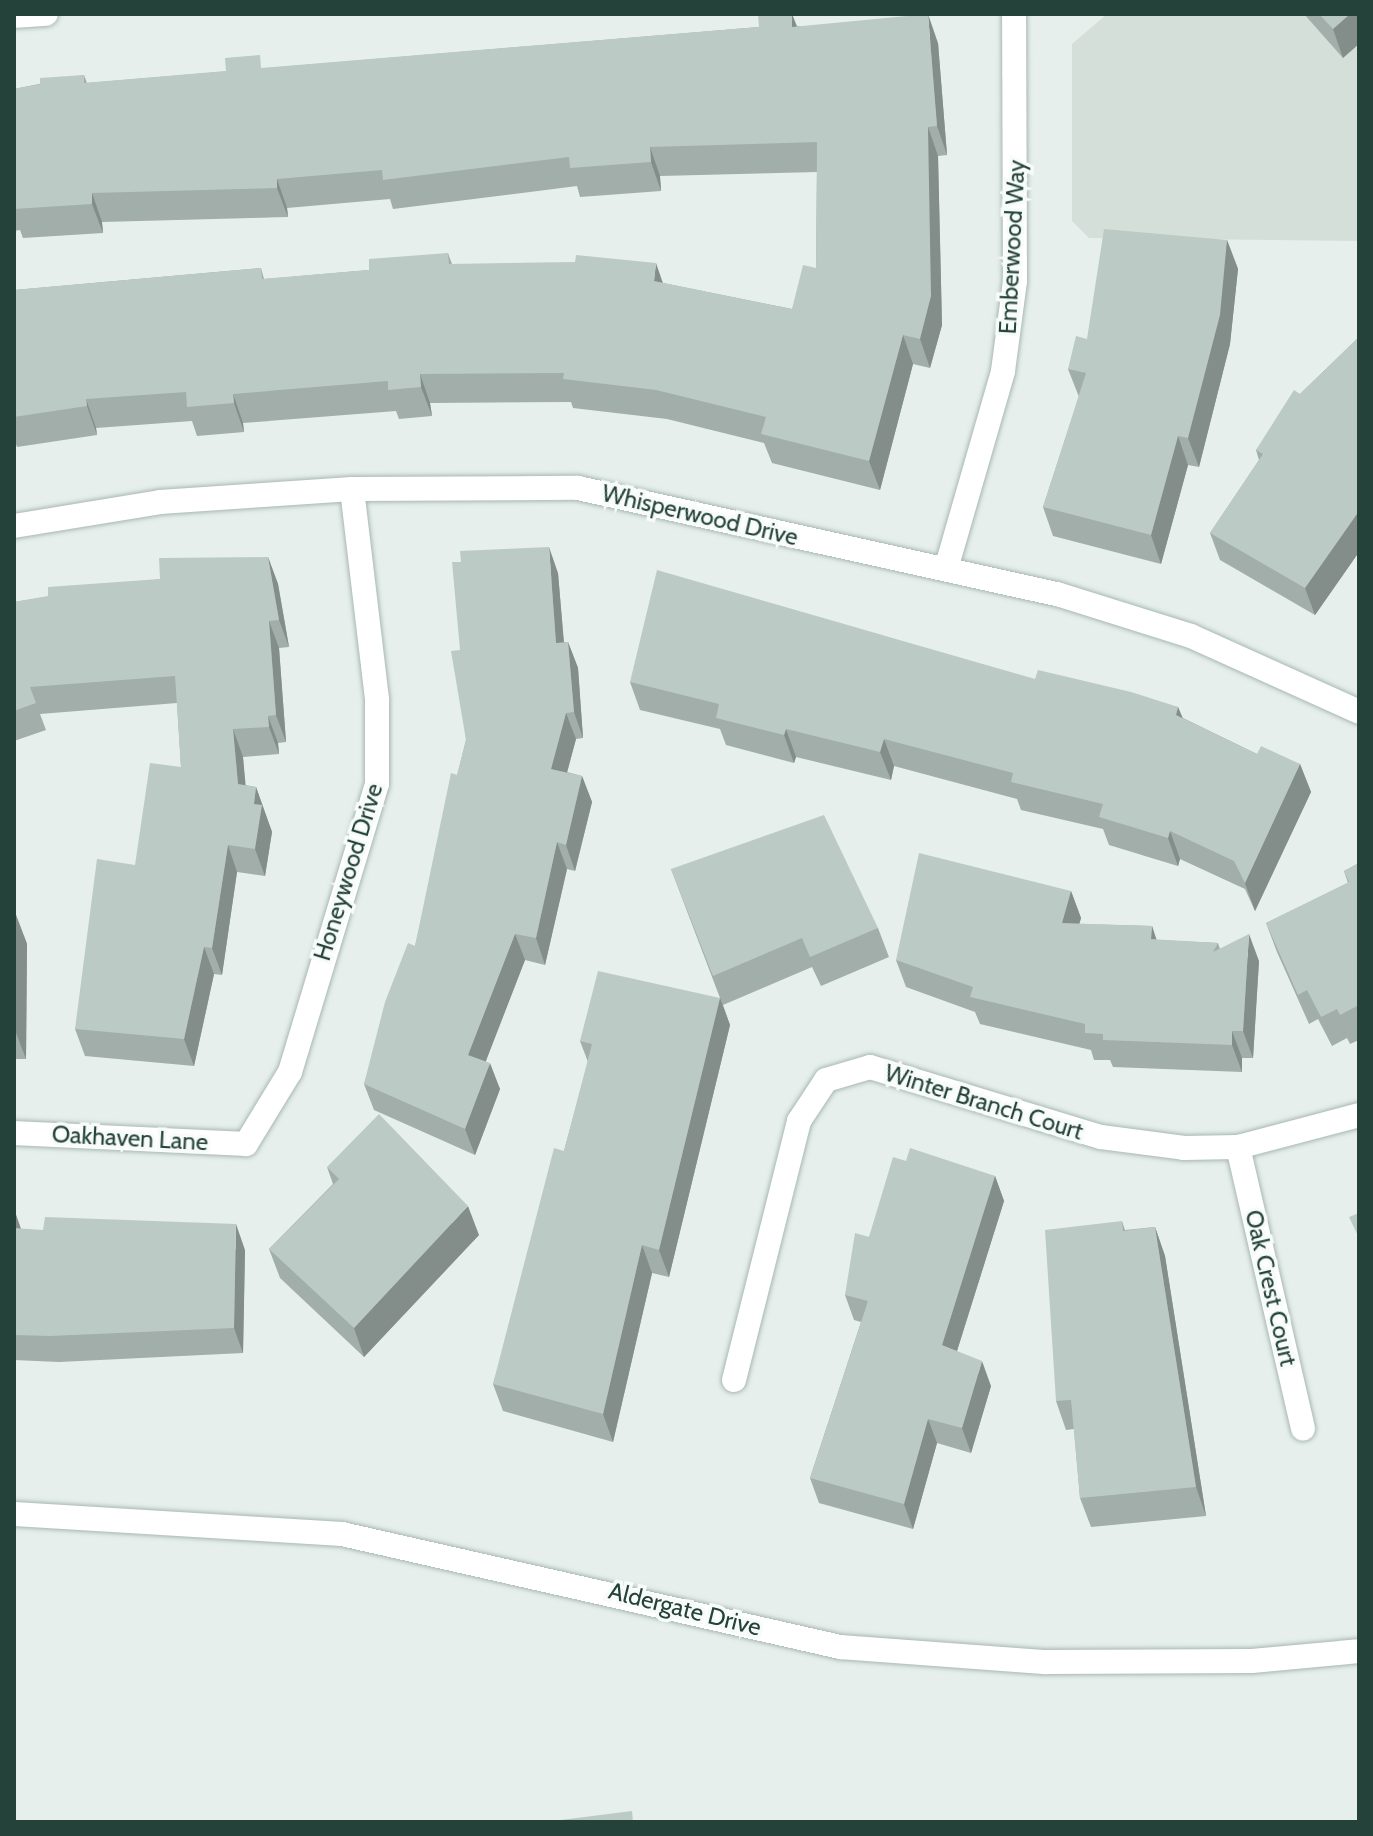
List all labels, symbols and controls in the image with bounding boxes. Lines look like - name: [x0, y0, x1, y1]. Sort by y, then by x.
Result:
- street label: Emberwood Way: [993, 159, 1031, 335]
- street label: Whisperwood Drive: [599, 478, 801, 552]
- street label: Honeywood Drive: [307, 780, 389, 964]
- street label: Winter Branch Court: [881, 1058, 1087, 1146]
- street label: Oakhaven Lane: [51, 1120, 209, 1156]
- street label: Oak Crest Court: [1239, 1207, 1303, 1369]
- street label: Aldergate Drive: [606, 1576, 764, 1642]

